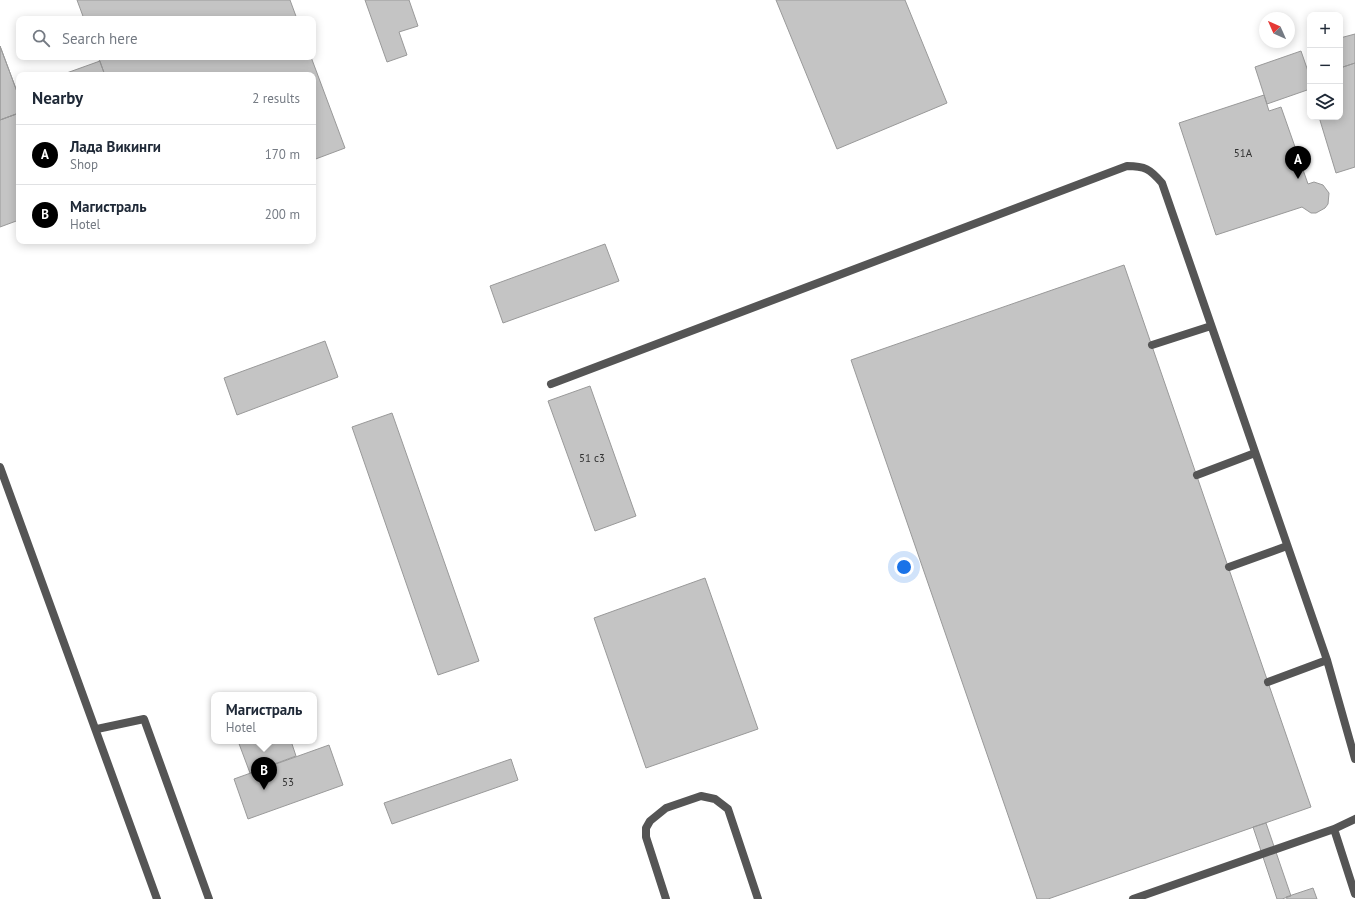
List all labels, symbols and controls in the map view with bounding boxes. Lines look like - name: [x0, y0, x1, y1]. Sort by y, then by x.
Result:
- north arrow: [1259, 12, 1295, 48]
- map controls: [1307, 12, 1343, 120]
- button: +: [1307, 12, 1343, 48]
- search box: [16, 16, 316, 60]
- icon: search: [30, 27, 52, 49]
- text: Search here: [62, 29, 138, 48]
- button: −: [1307, 48, 1343, 84]
- button: layers: [1307, 84, 1343, 120]
- text: Nearby: [32, 87, 83, 109]
- text: 2 results: [252, 90, 300, 107]
- text: Лада Викинги: [70, 137, 161, 156]
- text: A: [41, 146, 49, 163]
- text: 170 m: [265, 146, 300, 163]
- house number: 51А: [1234, 146, 1253, 160]
- pin: A: [1285, 146, 1311, 179]
- text: Shop: [70, 156, 98, 173]
- text: Магистраль: [70, 197, 147, 216]
- text: B: [41, 206, 49, 223]
- text: 200 m: [265, 206, 300, 223]
- text: Hotel: [70, 216, 100, 233]
- house number: 51 с3: [579, 451, 605, 465]
- your location: [894, 557, 914, 577]
- popup: [211, 692, 317, 744]
- text: Магистраль: [226, 700, 302, 719]
- text: Hotel: [226, 719, 256, 736]
- pin: B: [251, 757, 277, 790]
- house number: 53: [282, 775, 294, 789]

